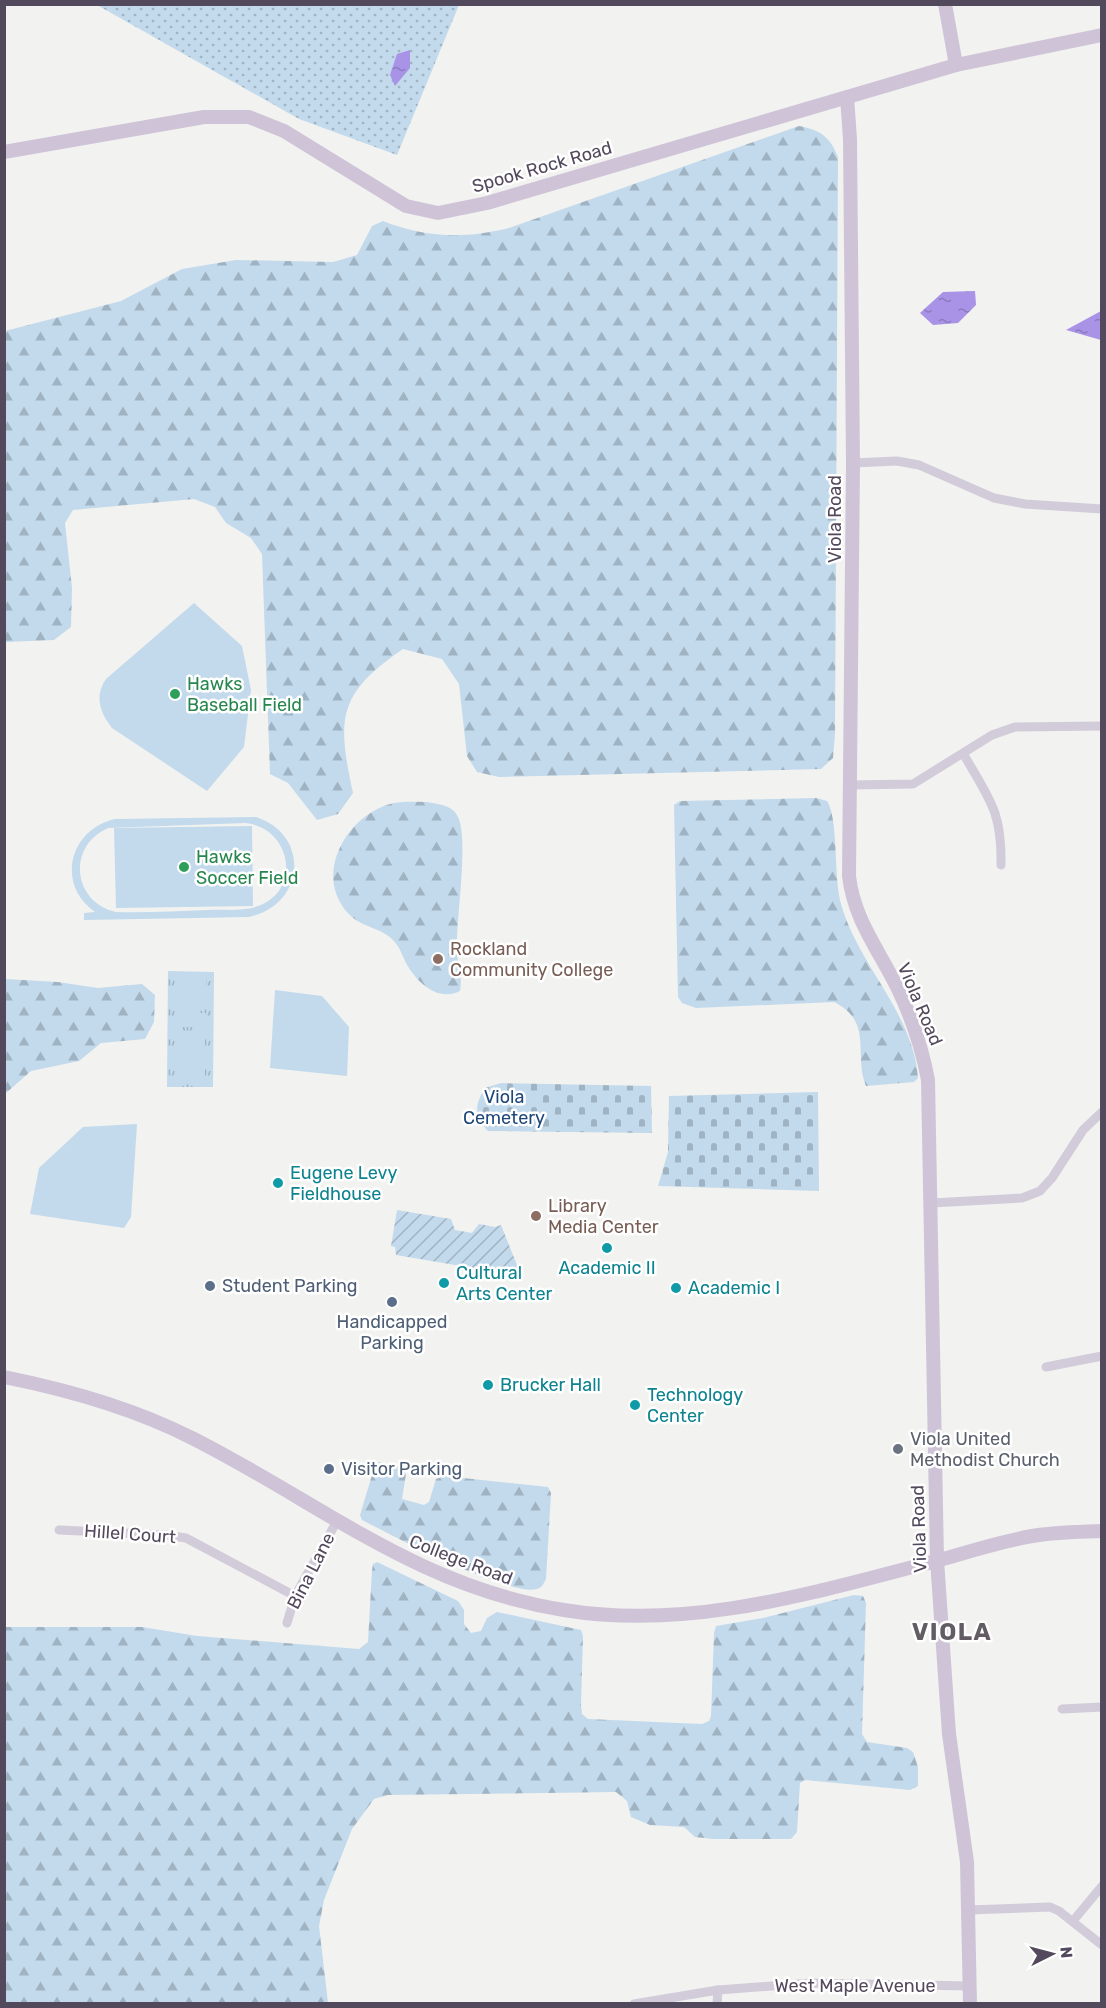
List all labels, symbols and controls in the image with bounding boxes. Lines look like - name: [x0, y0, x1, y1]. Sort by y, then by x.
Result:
- street label: Spook Rock Road: [470, 137, 614, 197]
- street label: Viola Road: [824, 475, 846, 563]
- place label: Hawks Baseball Field: [187, 673, 302, 716]
- marker: Hawks Baseball Field: [168, 687, 182, 701]
- place label: Hawks Soccer Field: [196, 846, 298, 889]
- marker: Hawks Soccer Field: [177, 860, 191, 874]
- place label: Rockland Community College: [450, 938, 613, 981]
- marker: Rockland Community College: [431, 952, 445, 966]
- street label: Viola Road: [893, 959, 947, 1049]
- park label: Viola Cemetery: [463, 1086, 545, 1129]
- place label: Eugene Levy Fieldhouse: [290, 1162, 398, 1205]
- marker: Eugene Levy Fieldhouse: [271, 1176, 285, 1190]
- place label: Library Media Center: [548, 1195, 659, 1238]
- marker: Library Media Center: [529, 1209, 543, 1223]
- marker: Academic II: [600, 1241, 614, 1255]
- place label: Academic II: [558, 1257, 656, 1279]
- place label: Cultural Arts Center: [456, 1262, 552, 1305]
- place label: Student Parking: [222, 1275, 358, 1297]
- marker: Cultural Arts Center: [437, 1276, 451, 1290]
- place label: Academic I: [688, 1277, 780, 1299]
- marker: Student Parking: [203, 1279, 217, 1293]
- marker: Academic I: [669, 1281, 683, 1295]
- marker: Handicapped Parking: [385, 1295, 399, 1309]
- place label: Handicapped Parking: [337, 1311, 447, 1354]
- place label: Brucker Hall: [500, 1374, 601, 1396]
- marker: Brucker Hall: [481, 1378, 495, 1392]
- place label: Technology Center: [647, 1384, 743, 1427]
- marker: Technology Center: [628, 1398, 642, 1412]
- place label: Viola United Methodist Church: [910, 1428, 1060, 1471]
- marker: Viola United Methodist Church: [891, 1442, 905, 1456]
- place label: Visitor Parking: [341, 1458, 462, 1480]
- marker: Visitor Parking: [322, 1462, 336, 1476]
- street label: Viola Road: [906, 1485, 932, 1573]
- street label: Hillel Court: [83, 1520, 177, 1548]
- street label: Bina Lane: [282, 1529, 340, 1613]
- street label: College Road: [406, 1530, 516, 1590]
- district label: VIOLA: [912, 1618, 992, 1646]
- north arrow: [1022, 1924, 1082, 1984]
- text: N: [1056, 1946, 1076, 1959]
- street label: West Maple Avenue: [774, 1975, 936, 1997]

